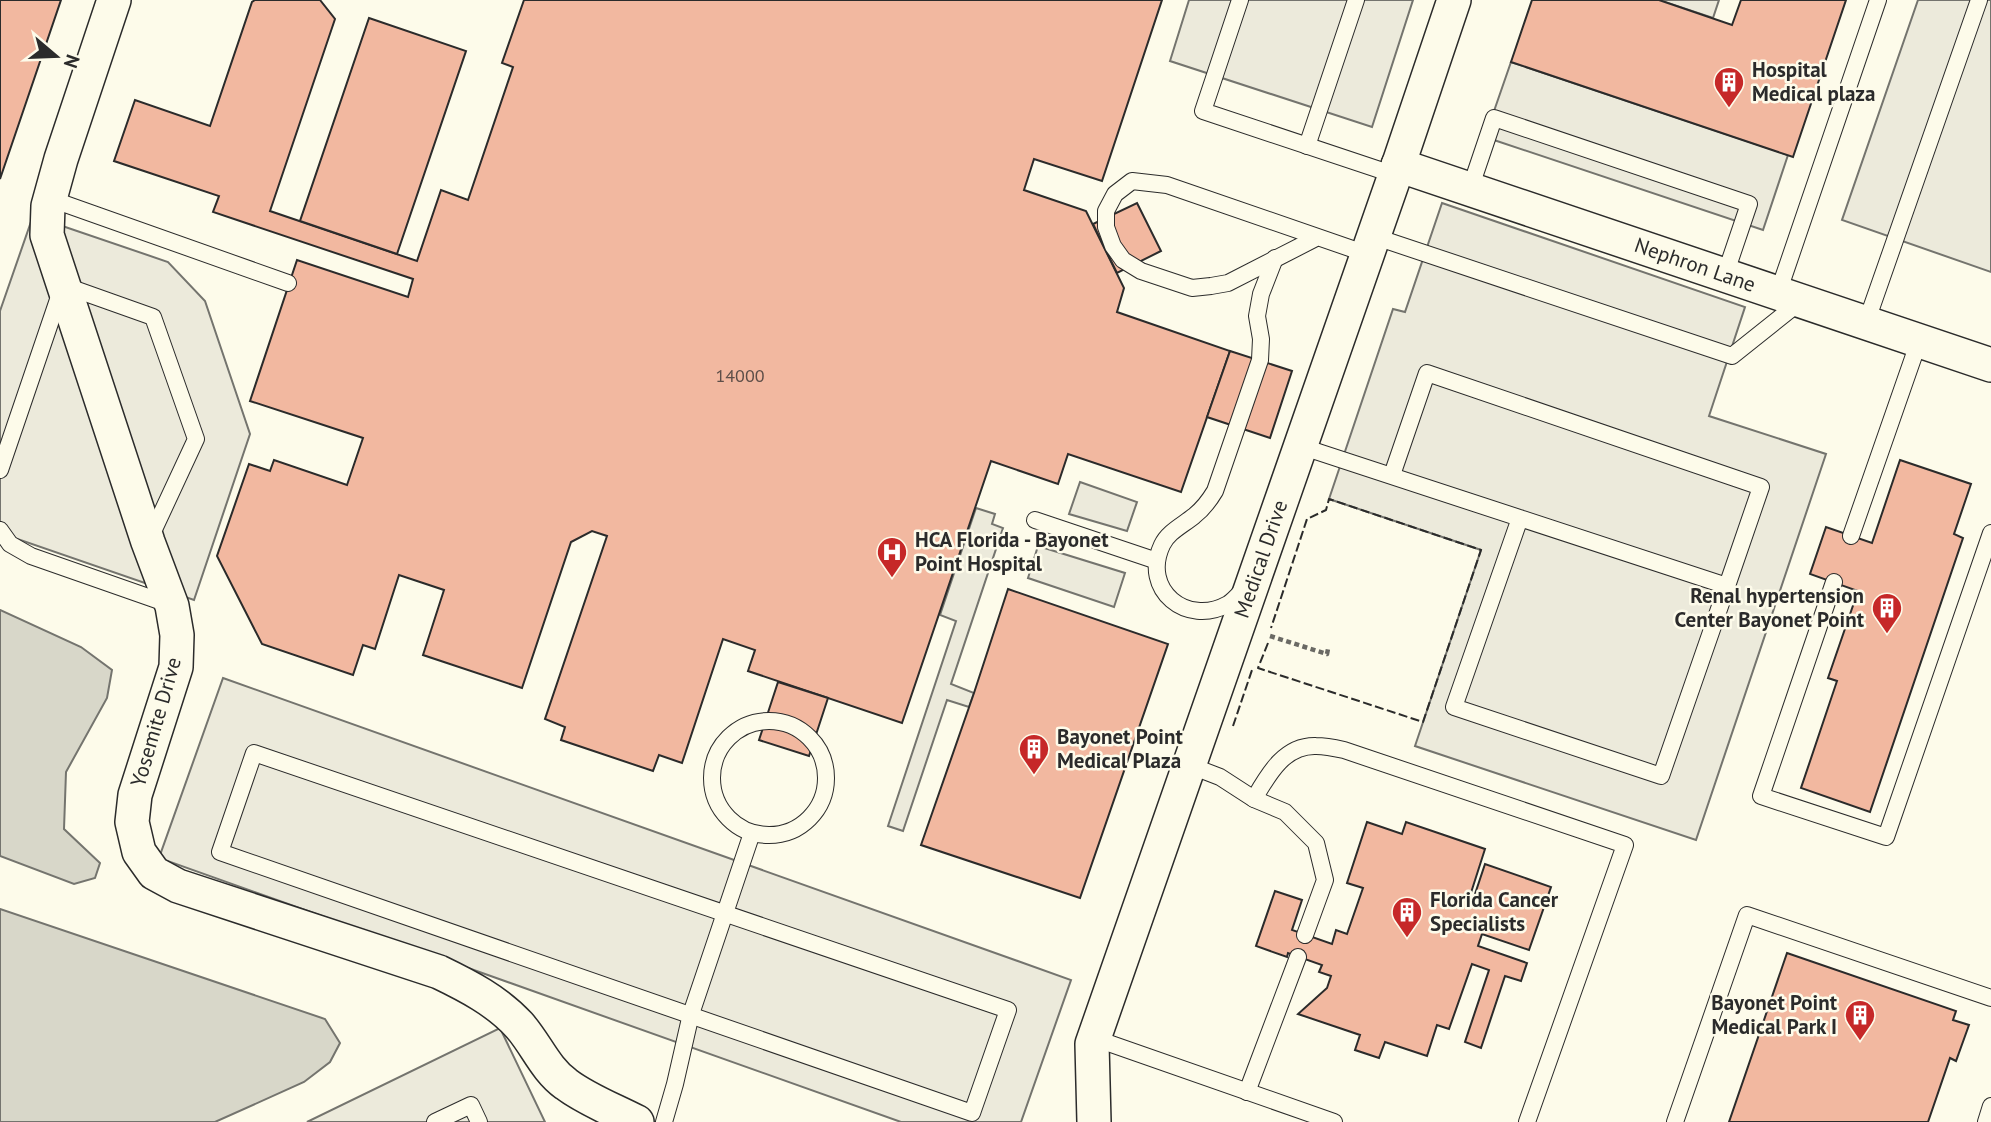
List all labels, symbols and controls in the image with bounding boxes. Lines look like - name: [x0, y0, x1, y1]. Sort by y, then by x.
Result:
- north arrow: [21, 21, 91, 91]
- text: N: [59, 52, 85, 71]
- place label: Hospital Medical plaza: [1752, 56, 1875, 107]
- building icon: Hospital Medical plaza: [1712, 65, 1746, 109]
- street label: Nephron Lane: [1631, 231, 1759, 298]
- house number: 14000: [715, 364, 765, 387]
- street label: Medical Drive: [1228, 496, 1293, 621]
- place label: HCA Florida - Bayonet Point Hospital: [915, 526, 1109, 577]
- hospital icon: HCA Florida - Bayonet Point Hospital: [875, 535, 909, 579]
- place label: Renal hypertension Center Bayonet Point: [1675, 582, 1865, 633]
- building icon: Renal hypertension Center Bayonet Point: [1870, 591, 1904, 635]
- street label: Yosemite Drive: [124, 654, 187, 790]
- place label: Bayonet Point Medical Plaza: [1057, 723, 1183, 774]
- building icon: Bayonet Point Medical Plaza: [1017, 732, 1051, 776]
- place label: Florida Cancer Specialists: [1430, 886, 1559, 937]
- building icon: Florida Cancer Specialists: [1390, 895, 1424, 939]
- place label: Bayonet Point Medical Park I: [1711, 989, 1838, 1040]
- building icon: Bayonet Point Medical Park I: [1843, 998, 1877, 1042]

